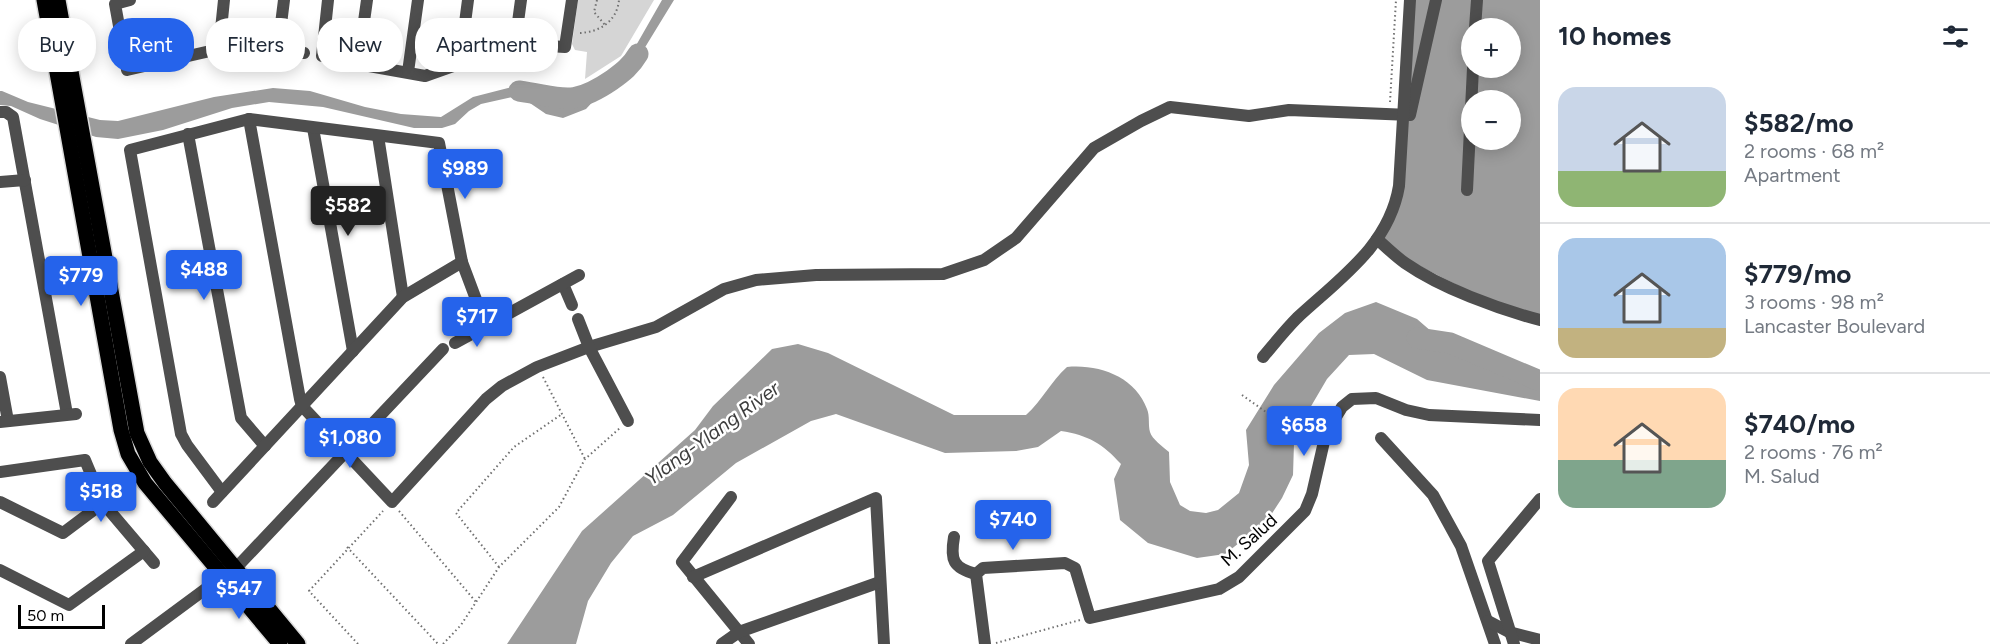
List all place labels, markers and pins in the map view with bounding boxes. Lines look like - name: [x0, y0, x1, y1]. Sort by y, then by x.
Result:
- pin: $989: [429, 149, 501, 200]
- pin: $582: [312, 186, 384, 237]
- pin: $488: [168, 250, 240, 301]
- pin: $779: [45, 256, 117, 307]
- pin: $717: [441, 297, 513, 348]
- pin: $658: [1268, 406, 1340, 457]
- pin: $1,080: [301, 418, 399, 469]
- pin: $518: [65, 472, 137, 523]
- pin: $740: [977, 500, 1049, 551]
- pin: $547: [203, 569, 275, 620]

